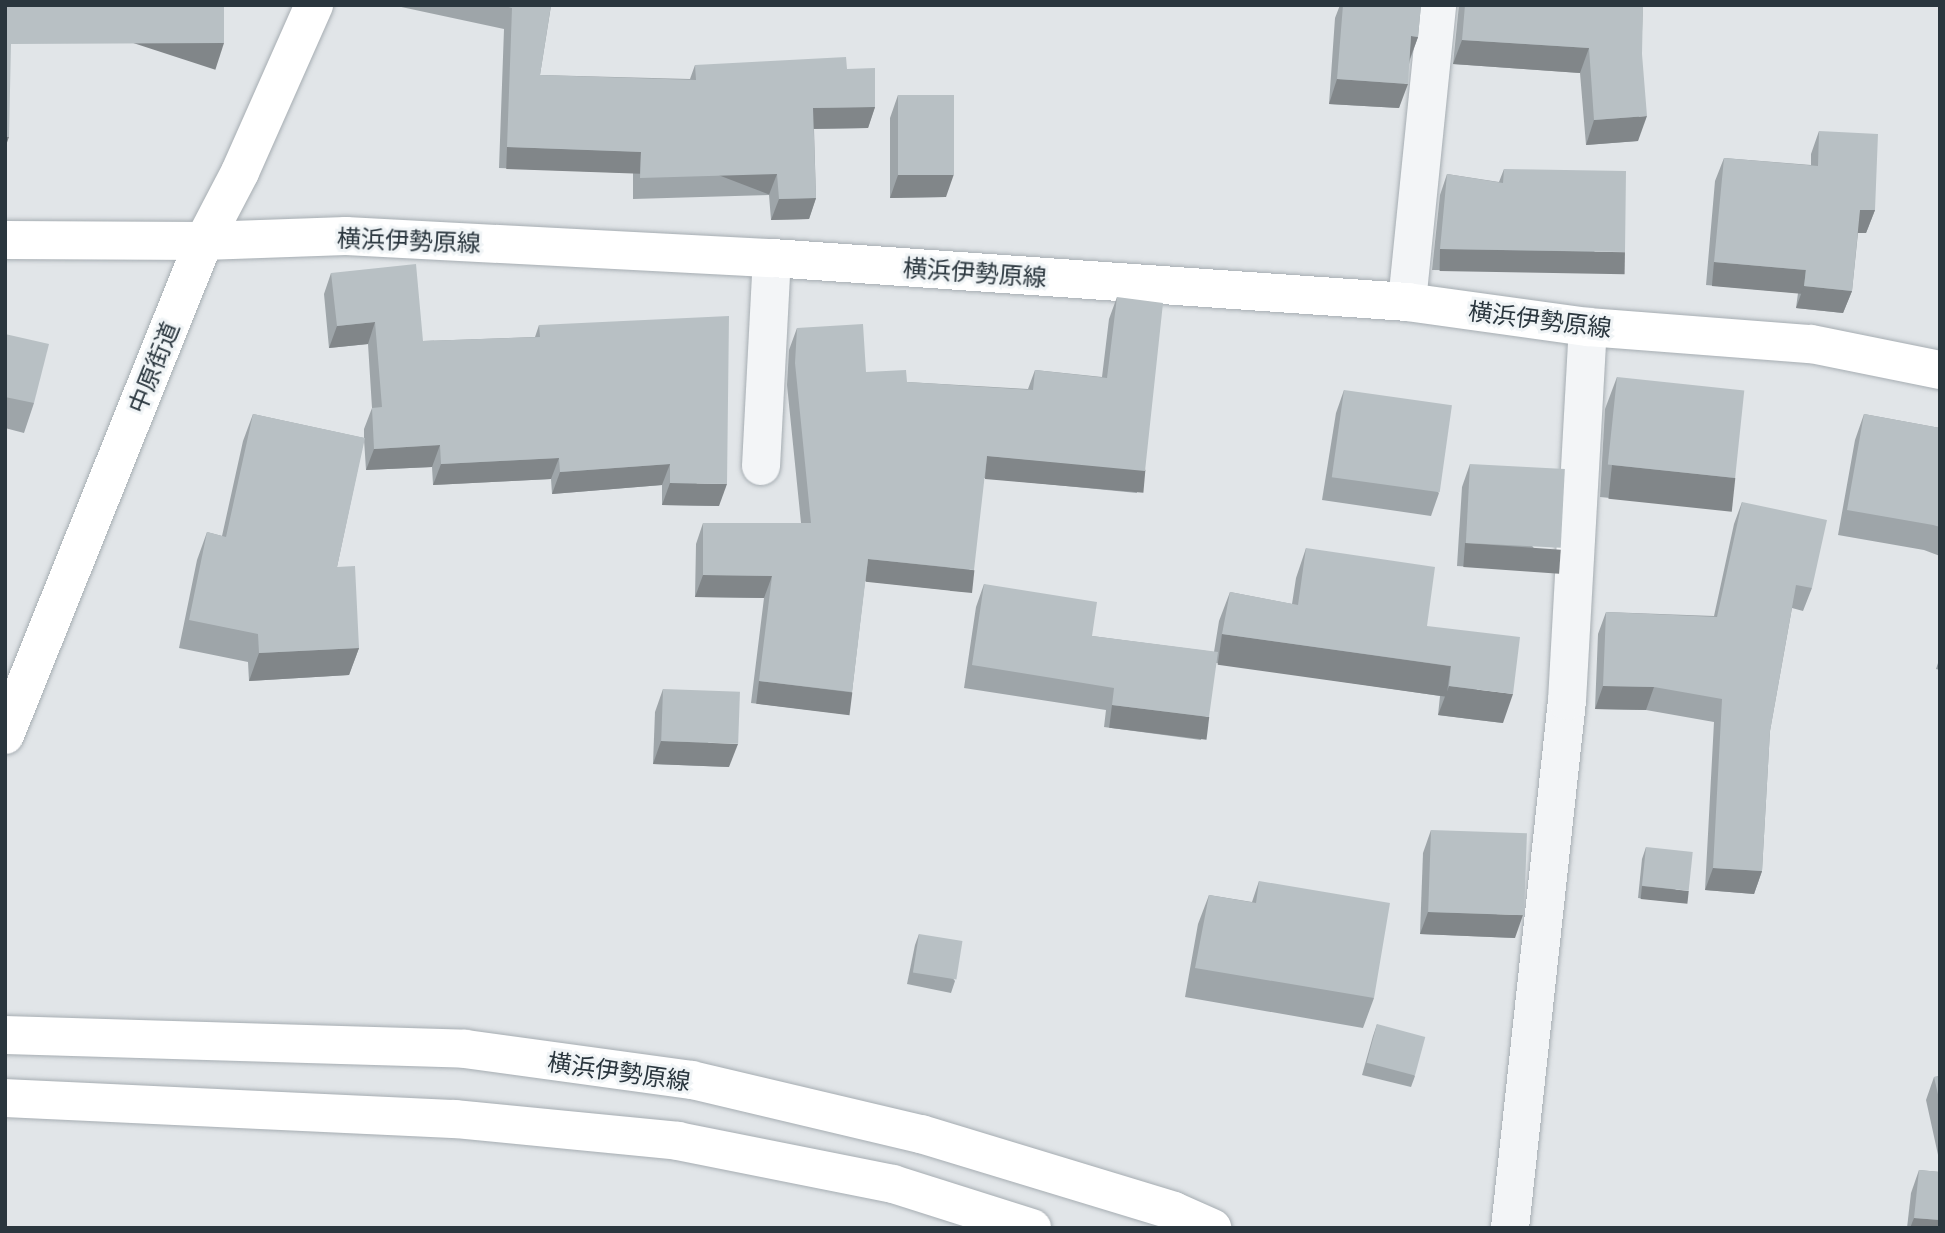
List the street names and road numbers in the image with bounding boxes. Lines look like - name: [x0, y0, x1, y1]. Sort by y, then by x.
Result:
- street label: 横浜伊勢原線: [337, 223, 481, 257]
- street label: 横浜伊勢原線: [902, 253, 1048, 291]
- street label: 横浜伊勢原線: [1467, 296, 1613, 342]
- street label: 中原街道: [122, 317, 184, 417]
- street label: 横浜伊勢原線: [546, 1047, 692, 1095]

